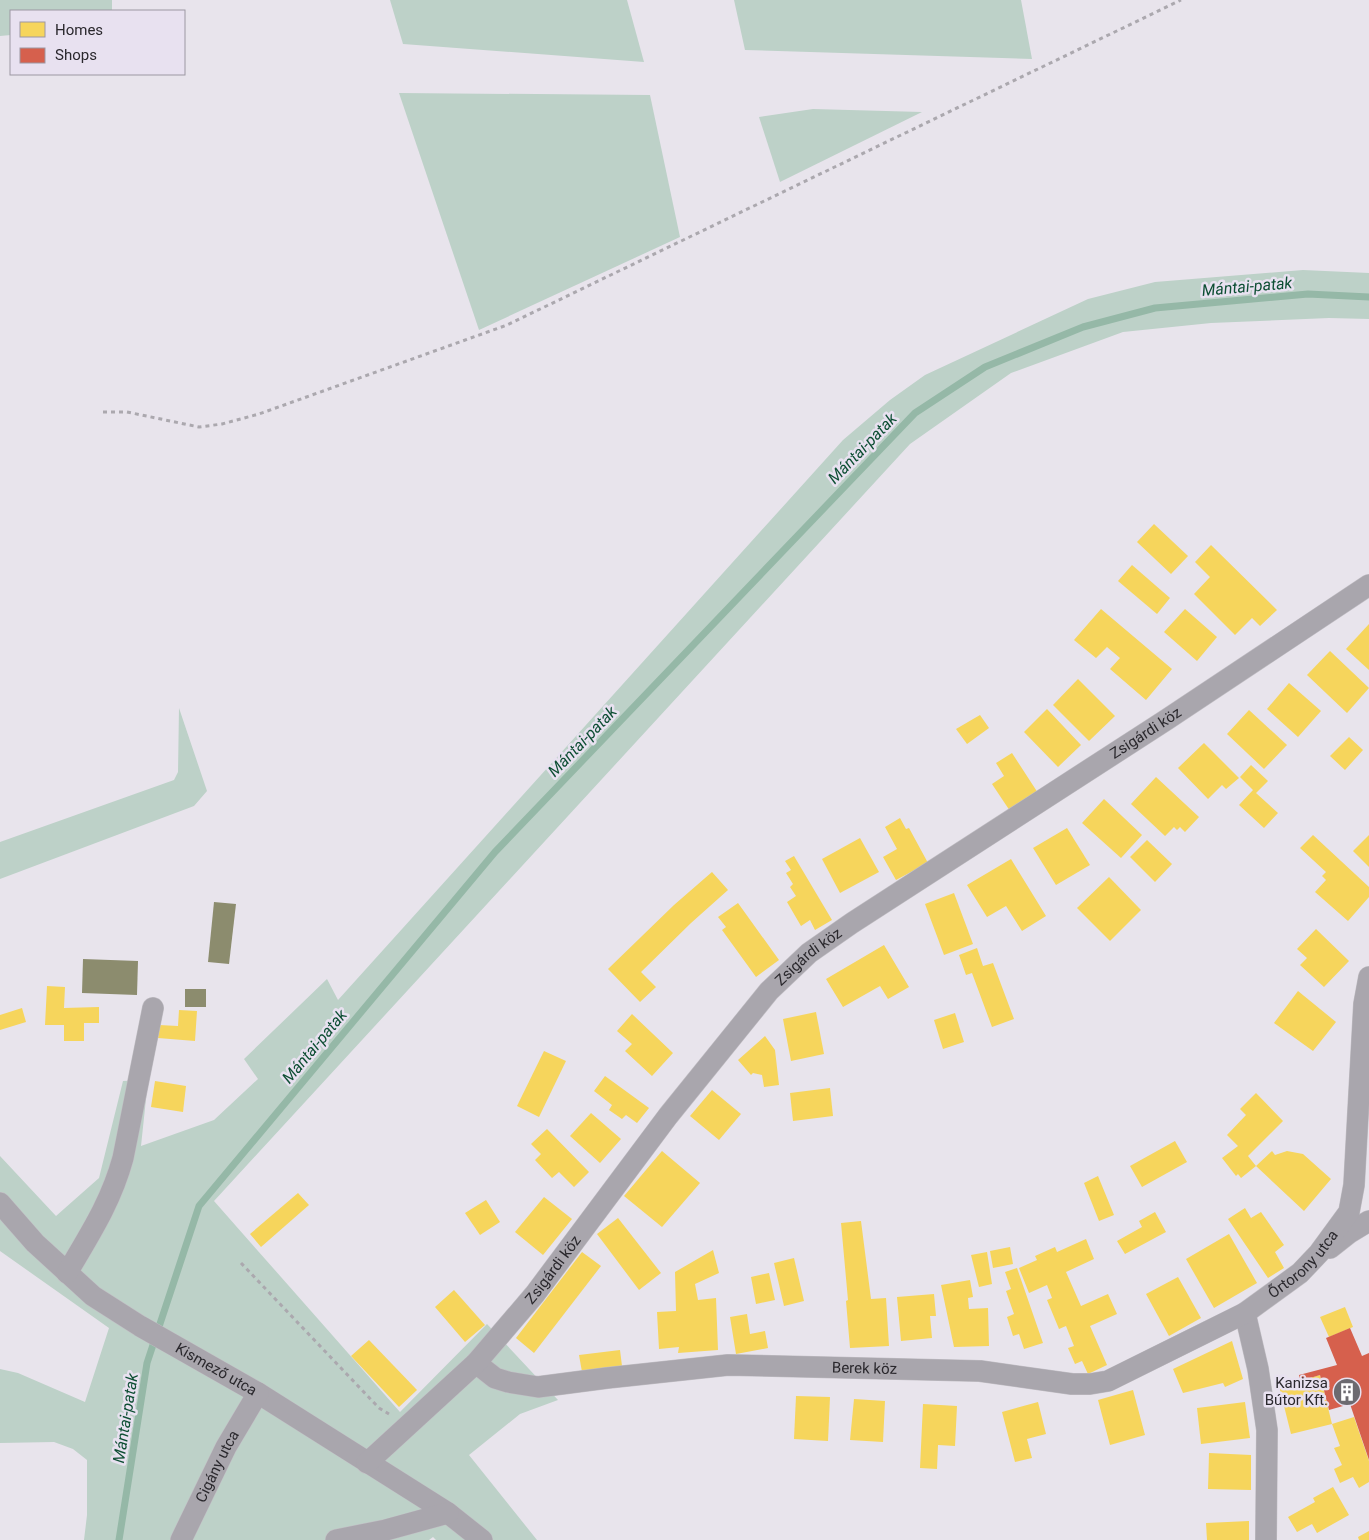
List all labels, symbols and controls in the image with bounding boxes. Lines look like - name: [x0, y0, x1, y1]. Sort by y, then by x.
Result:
- legend: [10, 10, 185, 75]
- text: Homes: [55, 21, 103, 39]
- text: Shops: [55, 46, 97, 64]
- water label: Mántai-patak: [1201, 273, 1294, 300]
- water label: Mántai-patak: [824, 408, 901, 488]
- water label: Mántai-patak: [544, 701, 621, 781]
- street label: Zsigárdi köz: [1107, 703, 1185, 763]
- street label: Zsigárdi köz: [771, 924, 845, 989]
- water label: Mántai-patak: [278, 1005, 352, 1087]
- street label: Őrtorony utca: [1265, 1227, 1342, 1302]
- street label: Zsigárdi köz: [521, 1232, 585, 1308]
- street label: Kismező utca: [172, 1339, 260, 1399]
- street label: Berek köz: [832, 1358, 897, 1378]
- water label: Mántai-patak: [109, 1371, 142, 1464]
- place label: Kanizsa Bútor Kft.: [1265, 1374, 1328, 1409]
- building icon: Kanizsa Bútor Kft.: [1332, 1377, 1362, 1407]
- street label: Cigány utca: [192, 1427, 243, 1505]

